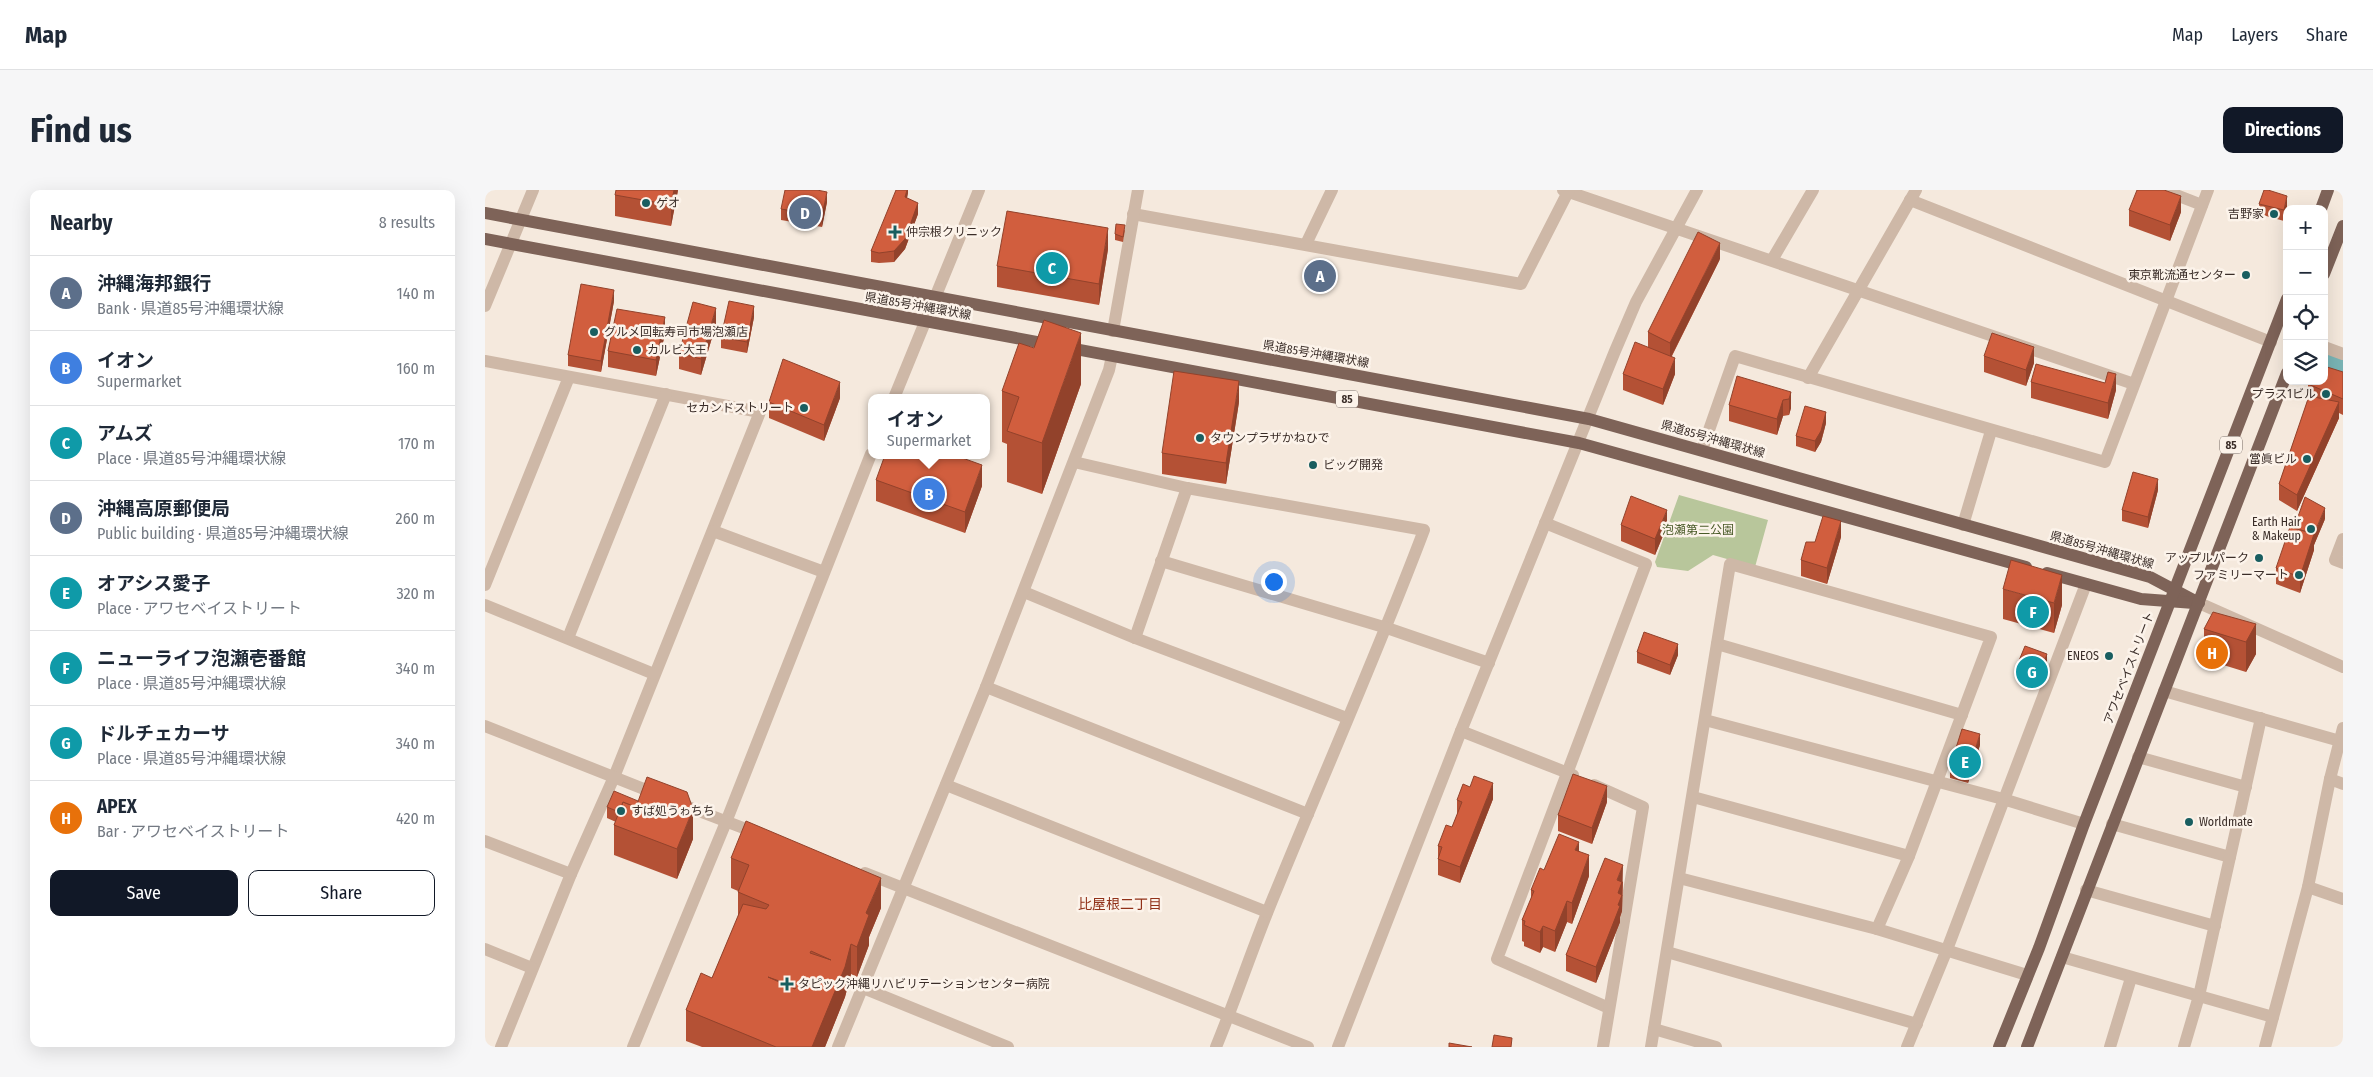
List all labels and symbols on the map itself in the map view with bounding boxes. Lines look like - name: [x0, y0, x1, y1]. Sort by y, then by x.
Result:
- pin: D: [789, 194, 821, 232]
- place label: ゲオ: [656, 196, 680, 210]
- marker: ゲオ: [640, 197, 652, 209]
- place label: 吉野家: [2228, 207, 2264, 221]
- marker: 吉野家: [2268, 208, 2280, 220]
- marker: 仲宗根クリニック: [888, 225, 902, 239]
- place label: 仲宗根クリニック: [906, 225, 1002, 239]
- pin: C: [1036, 249, 1068, 287]
- pin: A: [1304, 257, 1336, 295]
- place label: 東京靴流通センター: [2128, 268, 2236, 282]
- marker: 東京靴流通センター: [2240, 269, 2252, 281]
- street label: 県道85号沖縄環状線: [864, 290, 972, 322]
- place label: グルメ回転寿司市場泡瀬店: [604, 325, 748, 339]
- marker: グルメ回転寿司市場泡瀬店: [588, 326, 600, 338]
- street label: 県道85号沖縄環状線: [1262, 338, 1370, 370]
- place label: カルビ大王: [647, 343, 707, 357]
- marker: カルビ大王: [631, 344, 643, 356]
- place label: プラス1ビル: [2252, 387, 2316, 401]
- marker: プラス1ビル: [2320, 388, 2332, 400]
- road number: 85: [1336, 390, 1358, 408]
- place label: セカンドストリート: [686, 401, 794, 415]
- marker: セカンドストリート: [798, 402, 810, 414]
- street label: 県道85号沖縄環状線: [1659, 417, 1767, 461]
- place label: タウンプラザかねひで: [1210, 431, 1330, 445]
- marker: タウンプラザかねひで: [1194, 432, 1206, 444]
- road number: 85: [2220, 436, 2242, 454]
- place label: 當眞ビル: [2249, 452, 2297, 466]
- marker: 當眞ビル: [2301, 453, 2313, 465]
- place label: ビッグ開発: [1323, 458, 1383, 472]
- marker: ビッグ開発: [1307, 459, 1319, 471]
- pin: B: [913, 475, 945, 513]
- place label: Earth Hair & Makeup: [2252, 515, 2302, 543]
- park label: 泡瀬第二公園: [1662, 523, 1734, 537]
- marker: Earth Hair & Makeup: [2305, 523, 2317, 535]
- street label: 県道85号沖縄環状線: [2048, 528, 2156, 572]
- place label: アップルパーク: [2165, 551, 2249, 565]
- marker: アップルパーク: [2253, 552, 2265, 564]
- place label: ファミリーマート: [2193, 568, 2289, 582]
- your location: [1261, 569, 1287, 595]
- marker: ファミリーマート: [2293, 569, 2305, 581]
- pin: F: [2017, 593, 2049, 631]
- street label: アワセベイストリート: [2101, 610, 2157, 726]
- pin: H: [2196, 634, 2228, 672]
- place label: ENEOS: [2067, 649, 2099, 663]
- marker: ENEOS: [2103, 650, 2115, 662]
- pin: G: [2016, 653, 2048, 691]
- pin: E: [1949, 743, 1981, 781]
- place label: すば処うゎちち: [631, 804, 715, 818]
- marker: すば処うゎちち: [615, 805, 627, 817]
- place label: Worldmate: [2199, 815, 2253, 829]
- marker: Worldmate: [2183, 816, 2195, 828]
- district label: 比屋根二丁目: [1078, 896, 1162, 913]
- marker: タピック沖縄リハビリテーションセンター病院: [780, 977, 794, 991]
- place label: タピック沖縄リハビリテーションセンター病院: [798, 977, 1050, 991]

